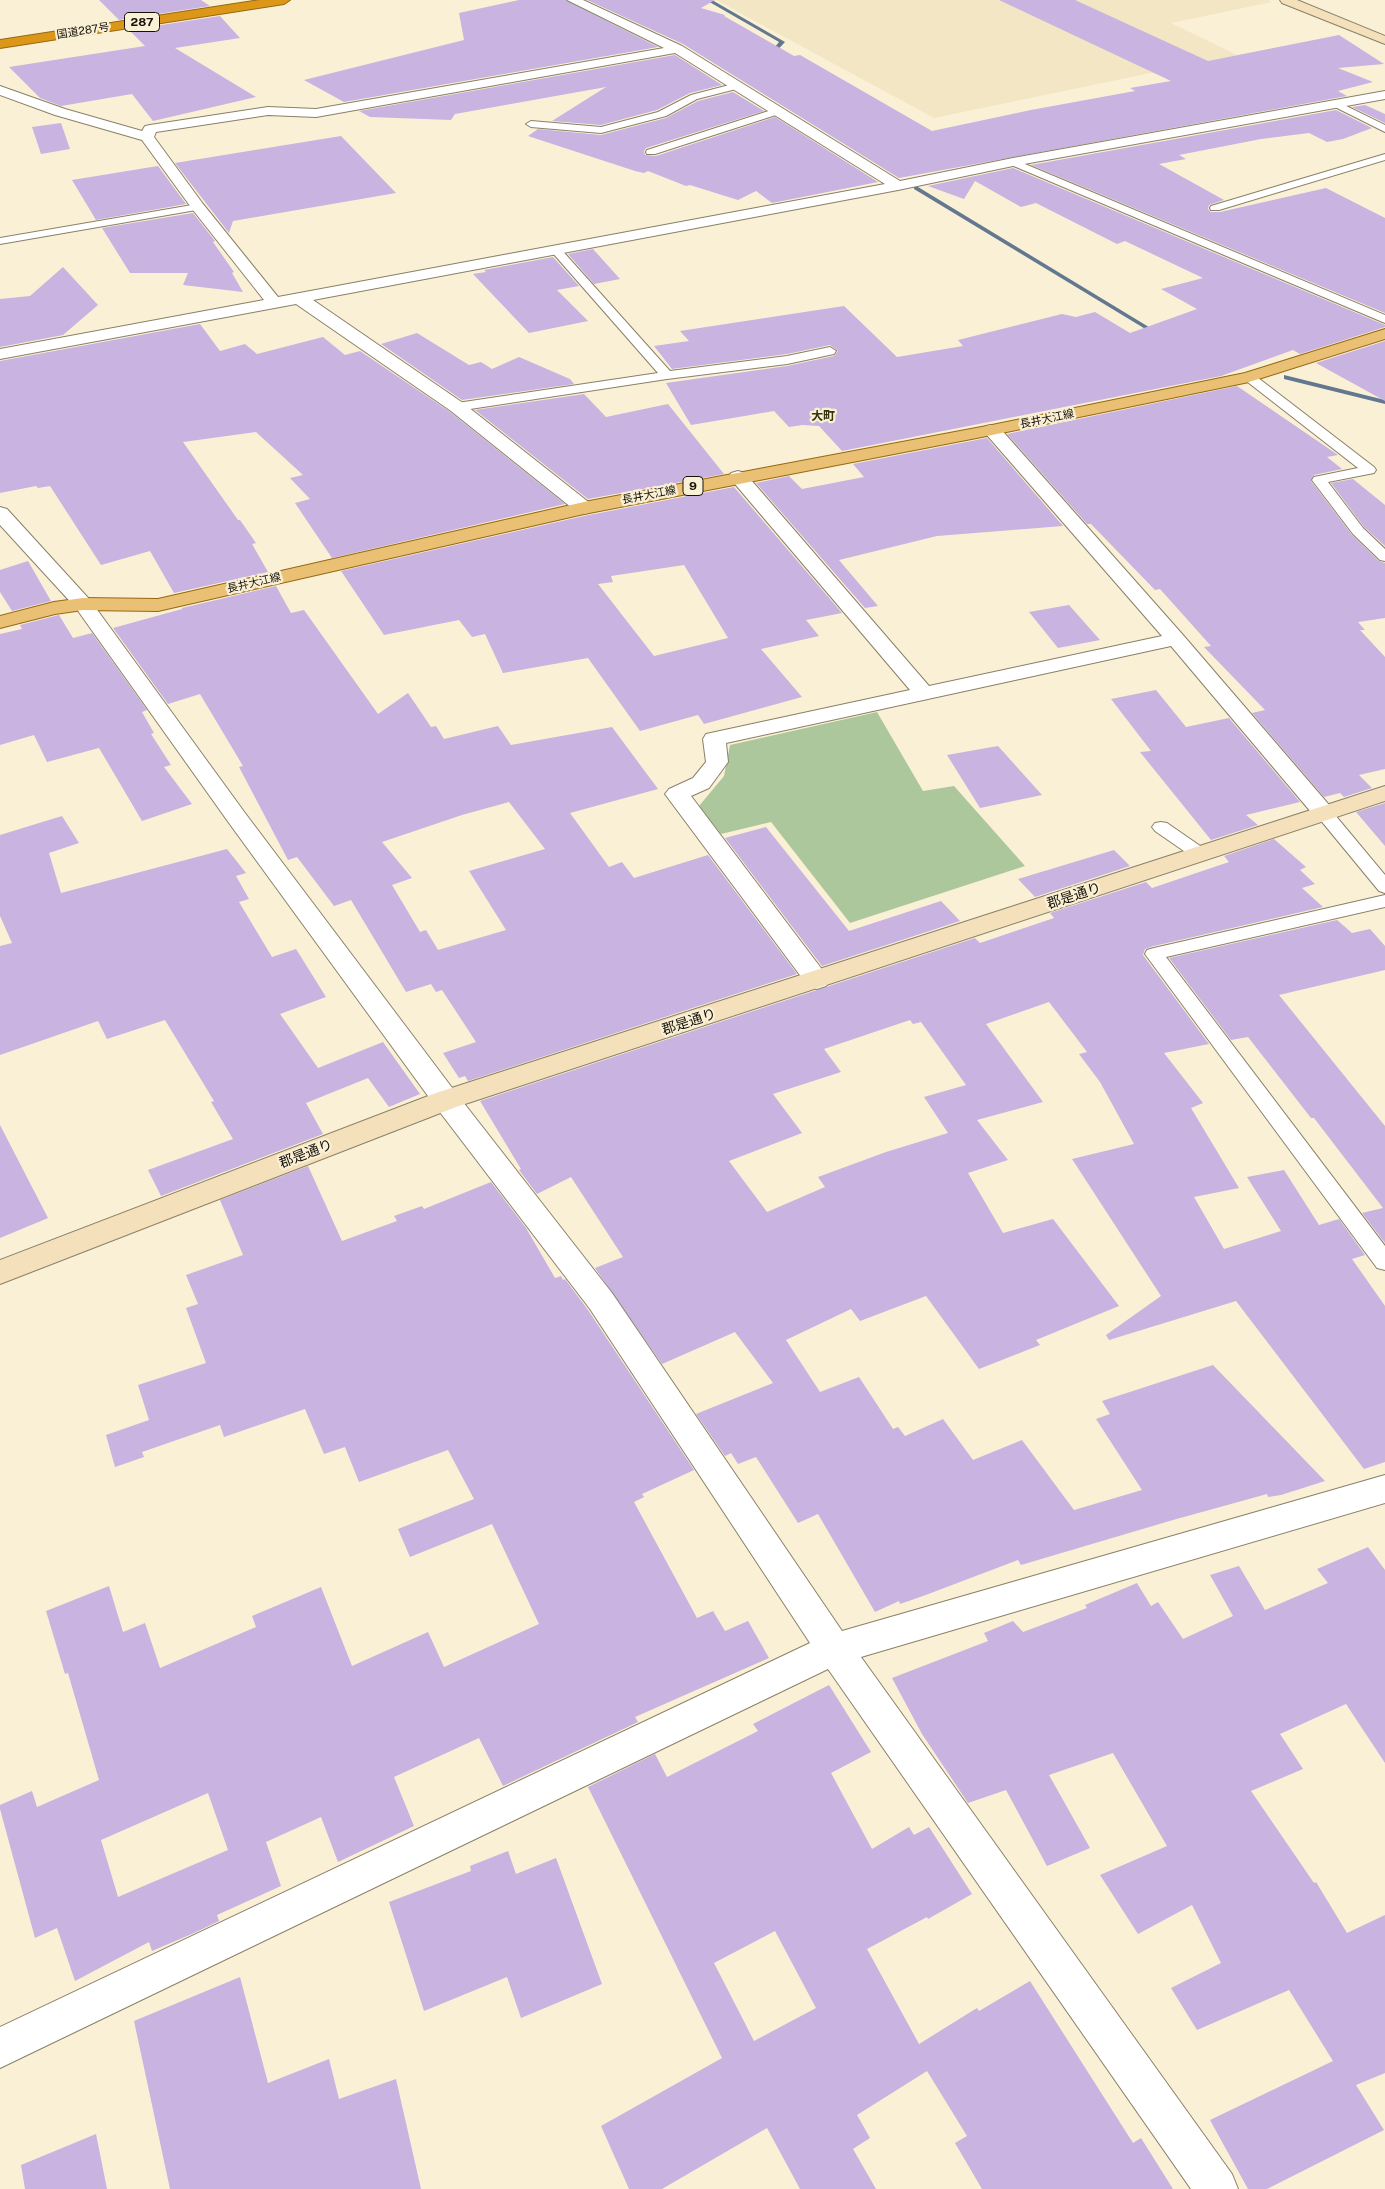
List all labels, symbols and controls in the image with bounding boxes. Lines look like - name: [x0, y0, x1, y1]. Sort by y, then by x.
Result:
- road number: 287: [124, 13, 160, 32]
- street label: 国道287号: [56, 20, 110, 42]
- street label: 長井大江線: [1019, 407, 1075, 431]
- district label: 大町: [811, 409, 835, 423]
- road number: 9: [683, 476, 703, 496]
- street label: 長井大江線: [621, 483, 677, 507]
- street label: 長井大江線: [226, 570, 282, 596]
- street label: 郡是通り: [1045, 879, 1103, 913]
- street label: 郡是通り: [660, 1005, 718, 1039]
- street label: 郡是通り: [277, 1136, 335, 1172]

